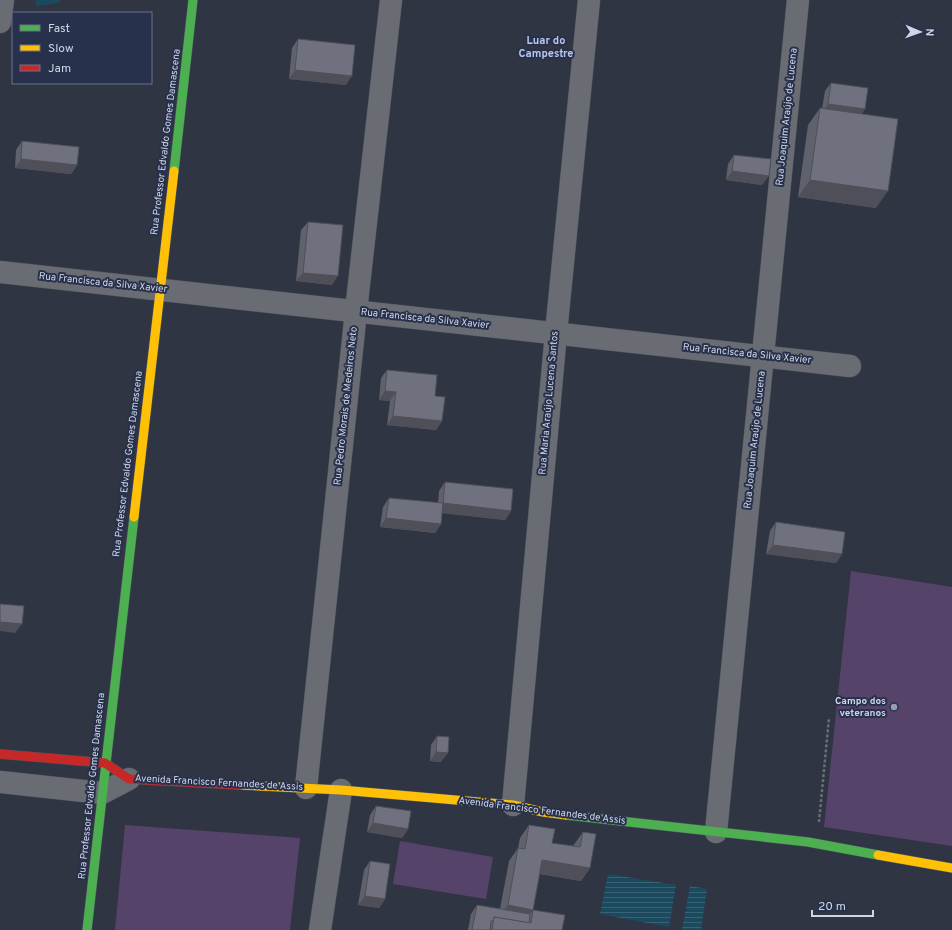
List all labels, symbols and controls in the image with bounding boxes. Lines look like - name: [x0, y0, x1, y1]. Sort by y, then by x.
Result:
- legend: [12, 12, 152, 84]
- north arrow: [900, 12, 940, 52]
- text: Fast: [48, 21, 70, 37]
- text: N: [922, 28, 936, 37]
- district label: Luar do Campestre: [519, 34, 573, 61]
- text: Slow: [48, 41, 74, 57]
- street label: Rua Joaquim Araújo de Lucena: [773, 47, 801, 187]
- street label: Rua Professor Edvaldo Gomes Damascena: [148, 48, 184, 236]
- text: Jam: [48, 61, 71, 77]
- street label: Rua Francisca da Silva Xavier: [38, 270, 168, 296]
- street label: Rua Francisca da Silva Xavier: [360, 306, 490, 332]
- street label: Rua Pedro Morais de Medeiros Neto: [331, 326, 361, 486]
- street label: Rua Maria Araújo Lucena Santos: [536, 330, 562, 475]
- street label: Rua Francisca da Silva Xavier: [682, 341, 812, 367]
- street label: Rua Professor Edvaldo Gomes Damascena: [110, 370, 146, 558]
- street label: Rua Joaquim Araújo de Lucena: [741, 370, 769, 510]
- street label: Rua Professor Edvaldo Gomes Damascena: [76, 692, 108, 880]
- place label: Campo dos veteranos: [835, 695, 886, 720]
- marker: Campo dos veteranos: [889, 702, 899, 712]
- street label: Avenida Francisco Fernandes de Assis: [135, 772, 304, 794]
- street label: Avenida Francisco Fernandes de Assis: [458, 794, 627, 828]
- scale bar: [812, 892, 873, 918]
- text: 20 m: [818, 899, 846, 915]

